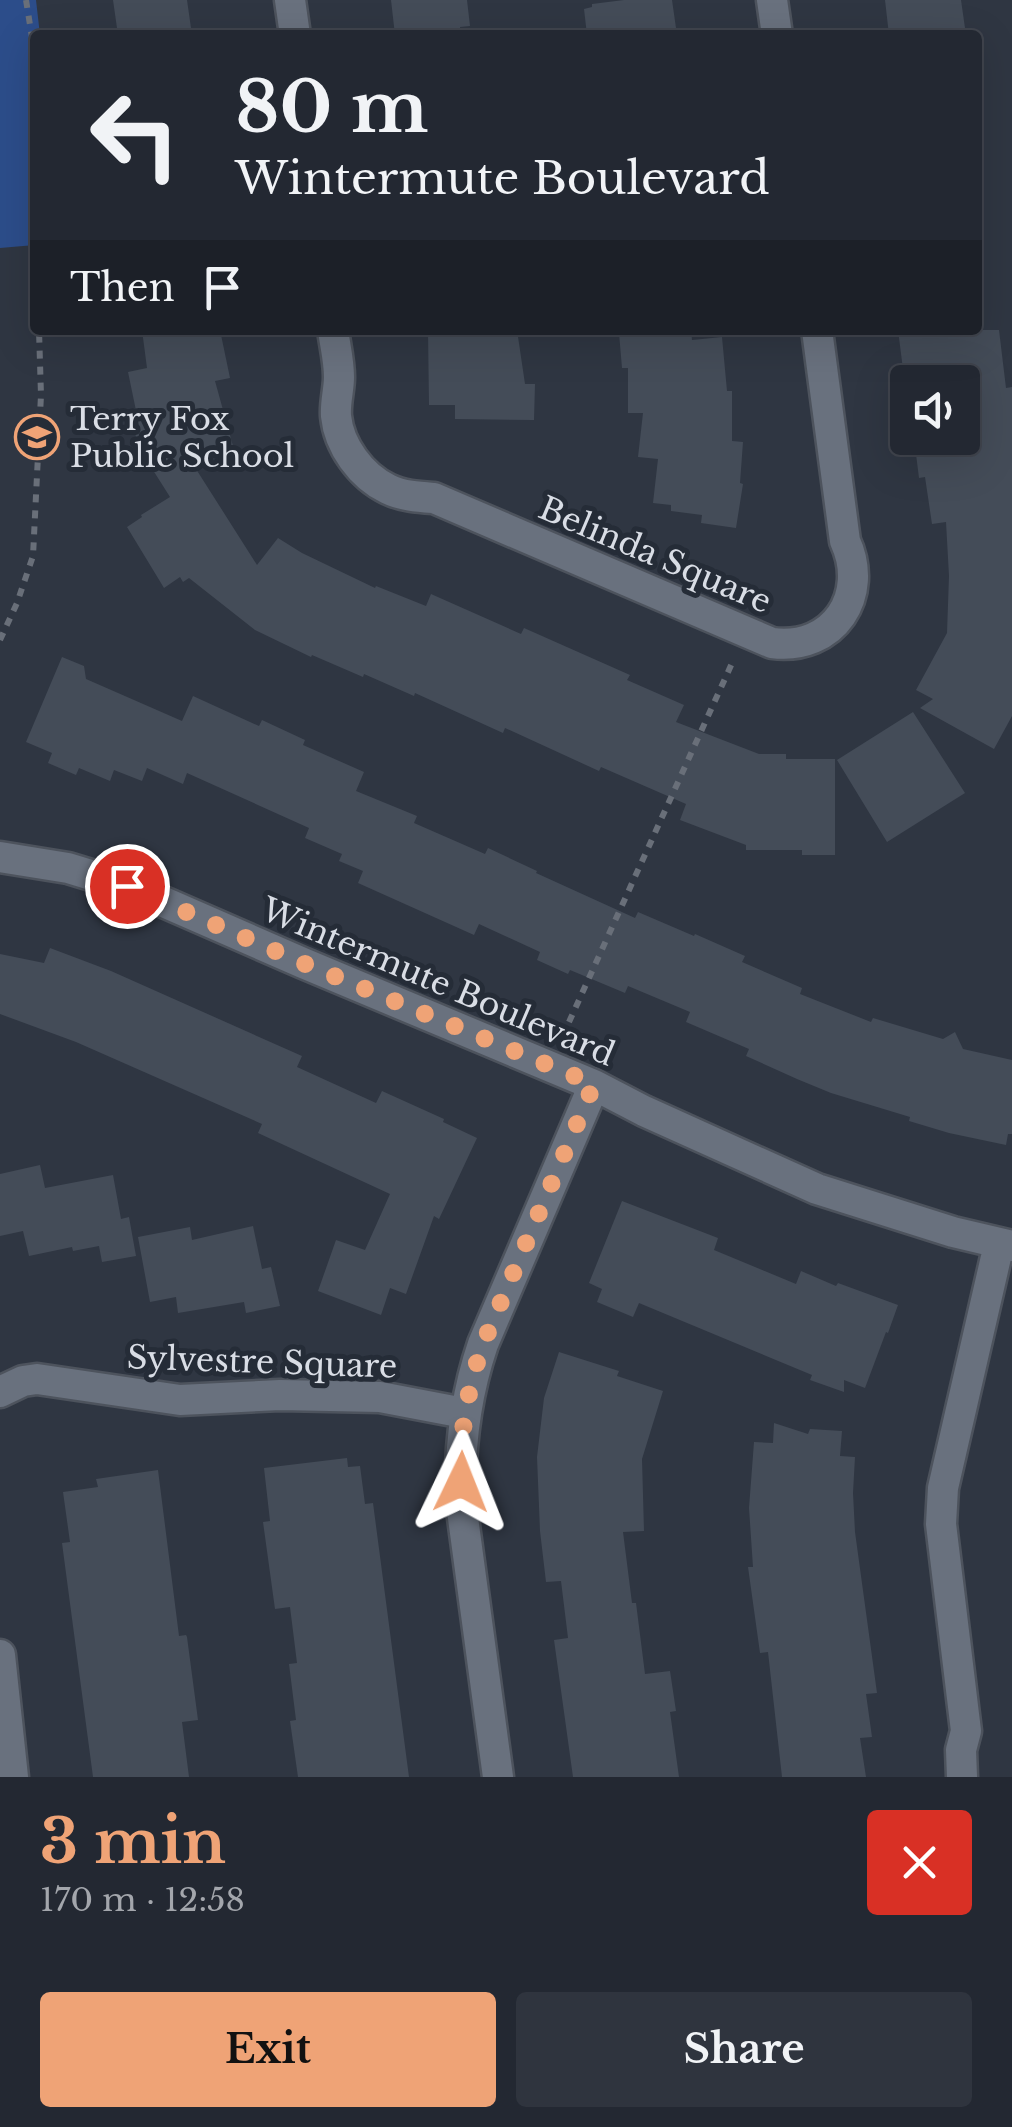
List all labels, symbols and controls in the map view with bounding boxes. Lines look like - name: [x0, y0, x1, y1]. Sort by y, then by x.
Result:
- text: 80 m: [235, 64, 428, 151]
- icon: left: [70, 70, 200, 200]
- text: Wintermute Boulevard: [235, 150, 770, 206]
- icon: arrive: [195, 260, 250, 315]
- text: Then: [70, 264, 175, 311]
- map controls: [890, 365, 980, 455]
- button: sound: [890, 365, 980, 455]
- place label: Terry Fox Public School: [70, 399, 294, 476]
- school or university icon: Terry Fox Public School: [14, 414, 60, 460]
- street label: Belinda Square: [533, 488, 777, 622]
- pin: [85, 844, 170, 929]
- icon: arrive: [100, 859, 155, 914]
- street label: Wintermute Boulevard: [254, 889, 621, 1075]
- street label: Sylvestre Square: [126, 1337, 398, 1387]
- position arrow: [409, 1430, 513, 1534]
- text: 3 min: [40, 1805, 226, 1879]
- button: close: [867, 1810, 972, 1915]
- text: 170 m · 12:58: [40, 1880, 245, 1920]
- button: Exit: [40, 1992, 496, 2107]
- button: Share: [516, 1992, 972, 2107]

